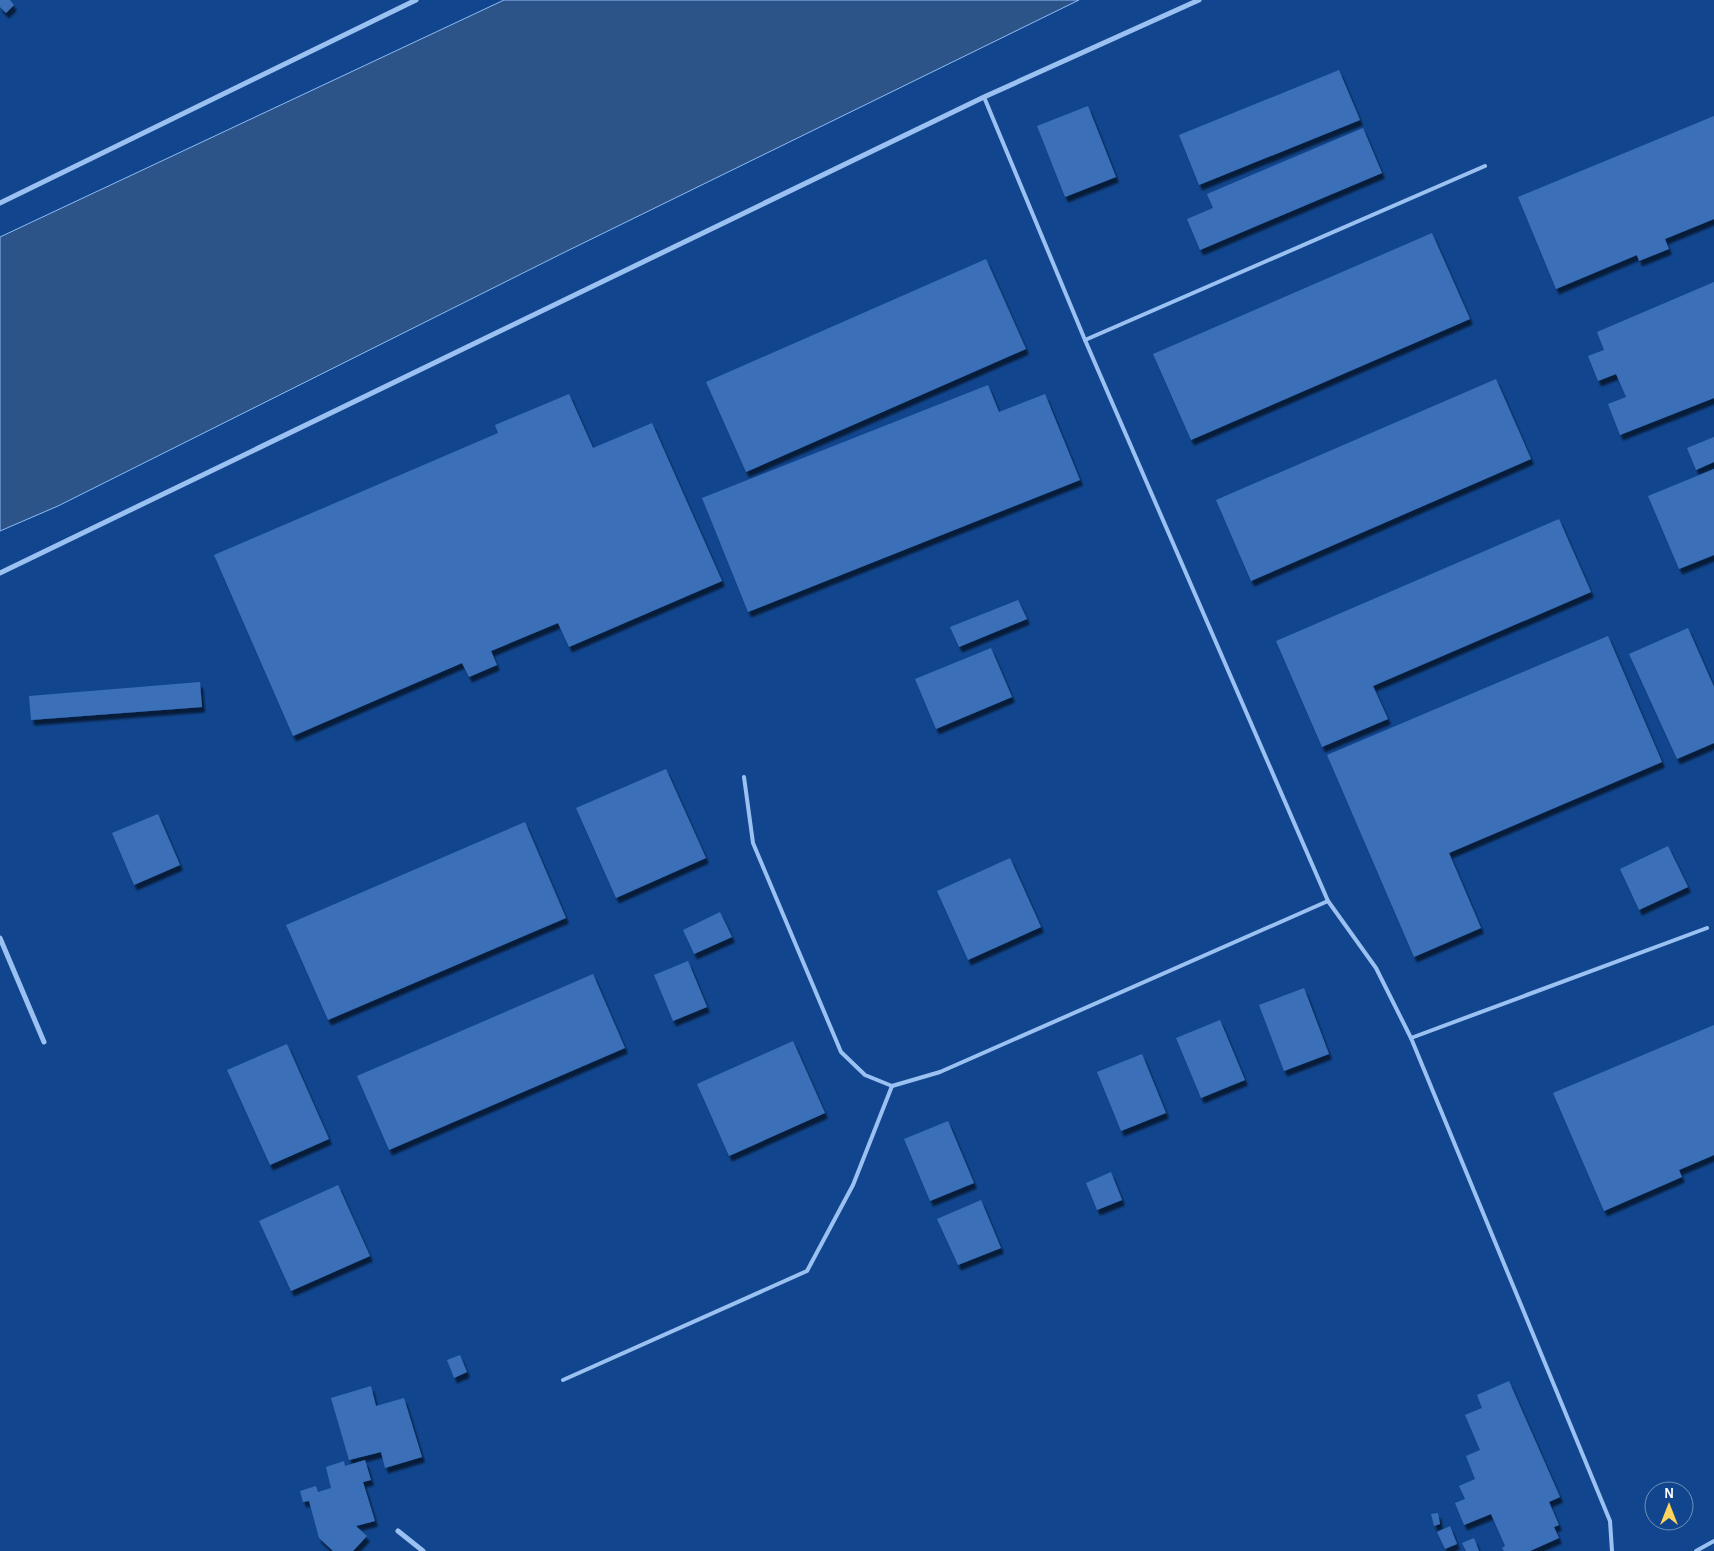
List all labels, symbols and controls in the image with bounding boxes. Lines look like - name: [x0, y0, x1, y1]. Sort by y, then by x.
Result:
- north arrow: [1644, 1481, 1694, 1531]
- text: N: [1664, 1487, 1674, 1501]

